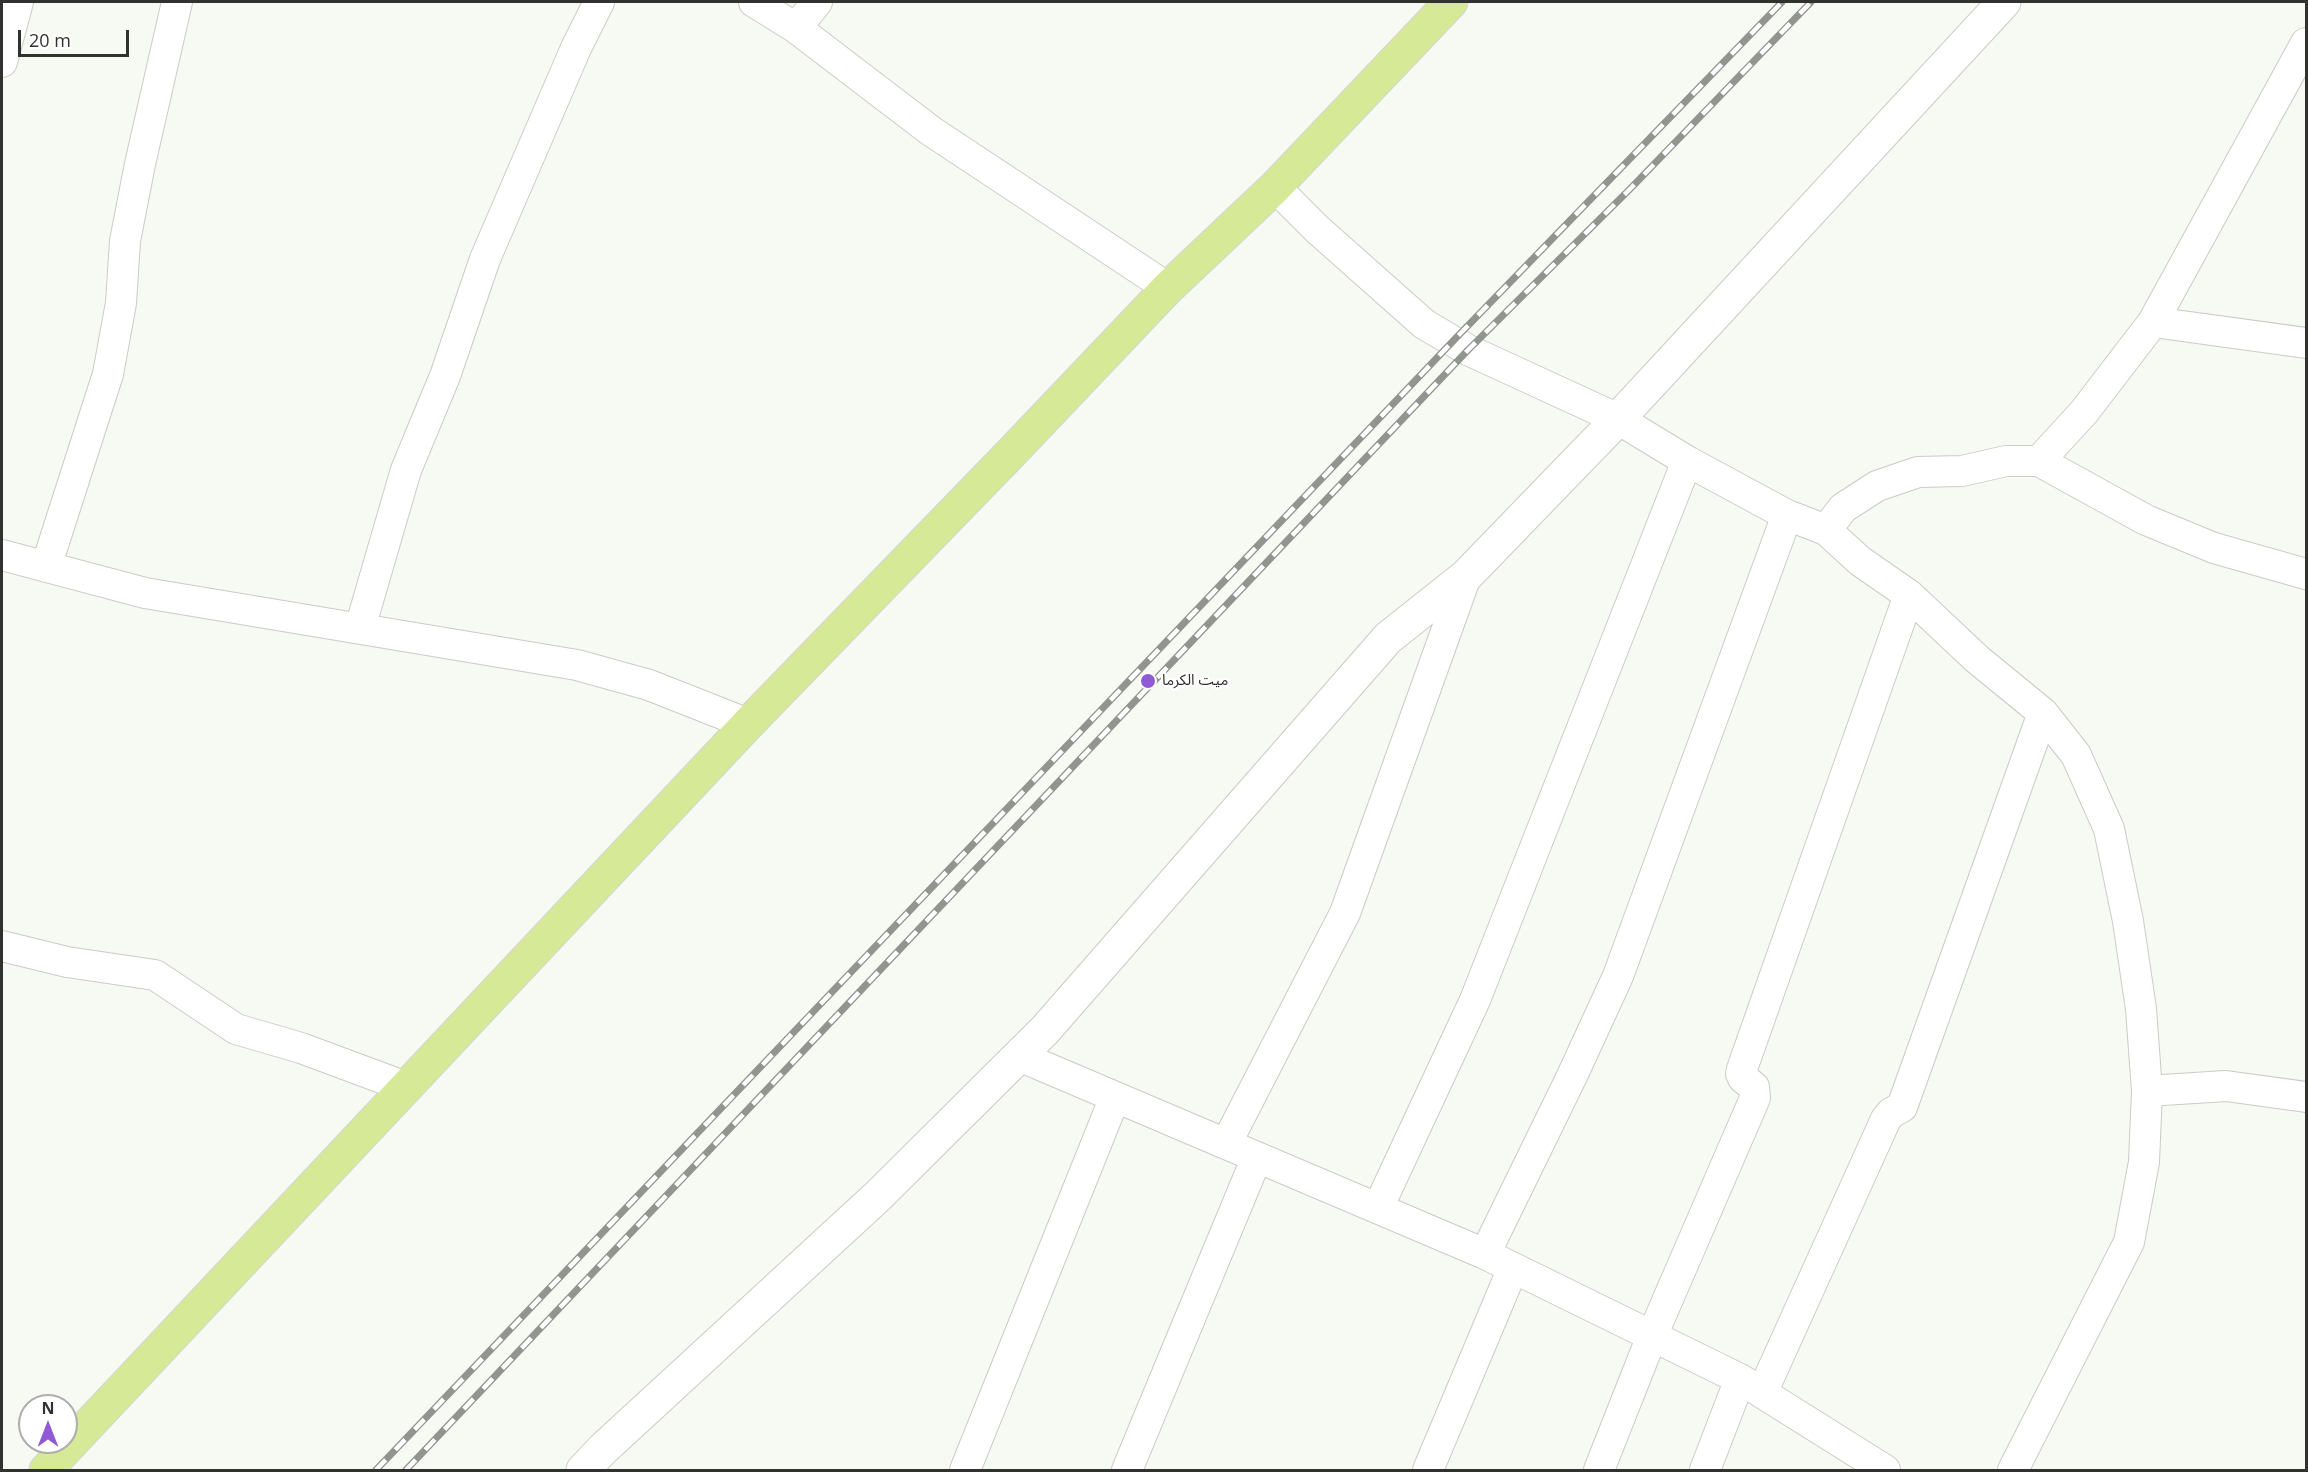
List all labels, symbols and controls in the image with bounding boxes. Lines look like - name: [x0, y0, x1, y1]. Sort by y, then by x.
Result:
- scale bar: [21, 18, 132, 56]
- text: 20 m: [29, 28, 71, 52]
- marker: ميت الكرما: [1139, 672, 1157, 690]
- place label: ميت الكرما: [1162, 672, 1228, 690]
- north arrow: [18, 1394, 78, 1454]
- text: N: [41, 1397, 55, 1419]

